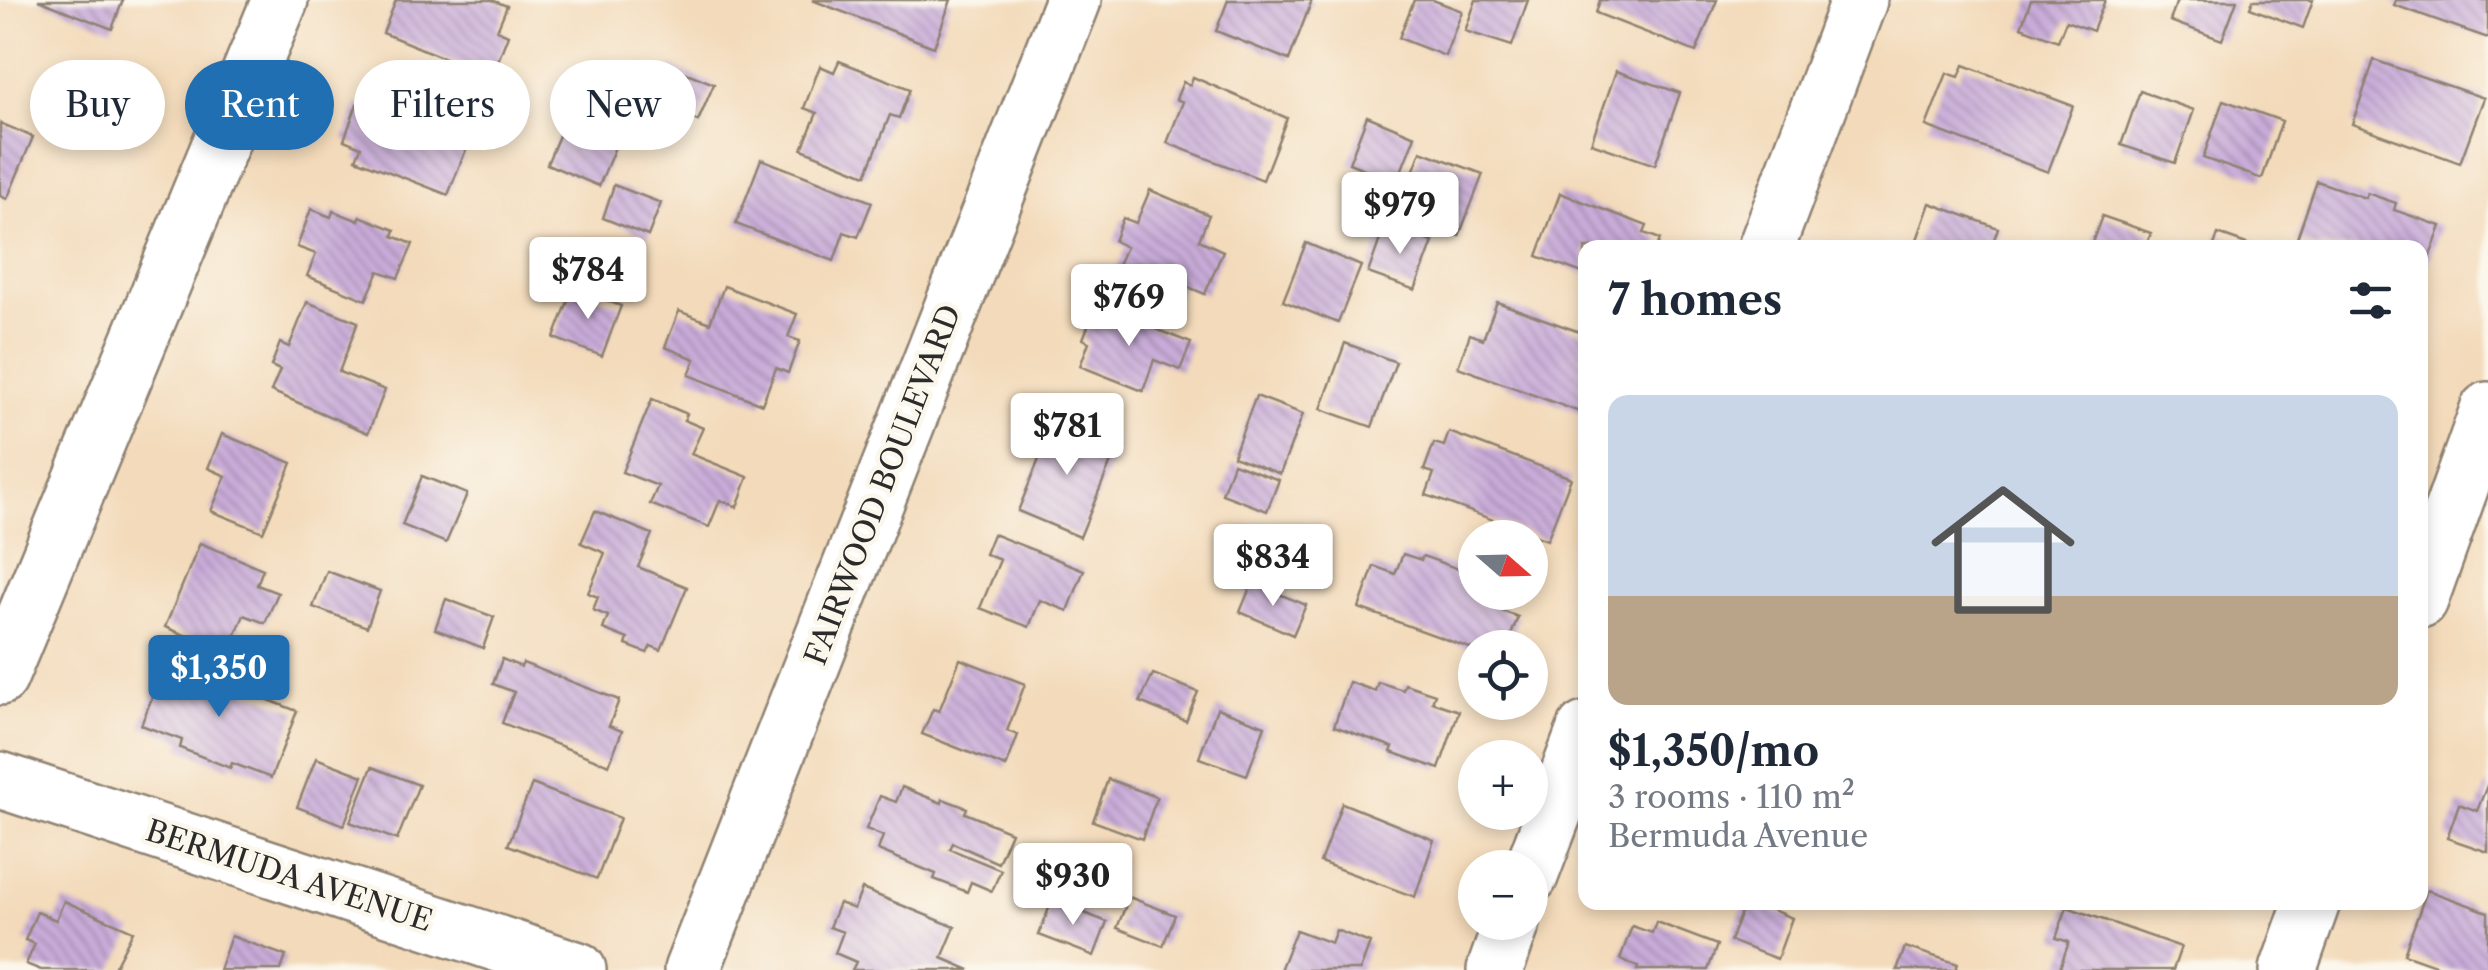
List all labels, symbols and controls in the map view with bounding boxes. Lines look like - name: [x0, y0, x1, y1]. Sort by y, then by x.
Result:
- chip: Buy: [30, 60, 165, 150]
- chip: Rent: [185, 60, 334, 150]
- chip: Filters: [354, 60, 530, 150]
- chip: New: [550, 60, 696, 150]
- pin: $979: [1341, 172, 1459, 257]
- text: $979: [1364, 185, 1436, 224]
- pin: $784: [529, 237, 647, 322]
- text: $784: [551, 250, 625, 289]
- pin: $769: [1070, 264, 1188, 349]
- icon: filters: [2343, 273, 2398, 328]
- text: 7 homes: [1608, 274, 1782, 326]
- text: $769: [1093, 277, 1165, 316]
- street label: FAIRWOOD BOULEVARD: [797, 299, 968, 670]
- pin: $781: [1008, 393, 1126, 478]
- text: $781: [1033, 406, 1101, 445]
- icon: home: [1913, 460, 2093, 640]
- north arrow: [1458, 520, 1548, 610]
- map controls: [1458, 520, 1548, 940]
- pin: $834: [1214, 524, 1332, 609]
- text: $834: [1236, 537, 1310, 576]
- button: locate: [1458, 630, 1548, 720]
- pin: $1,350: [138, 635, 300, 720]
- text: $1,350: [170, 648, 268, 687]
- text: $1,350/mo: [1608, 725, 1819, 777]
- button: +: [1458, 740, 1548, 830]
- text: 3 rooms · 110 m²: [1608, 777, 1855, 816]
- street label: BERMUDA AVENUE: [141, 812, 437, 939]
- text: Bermuda Avenue: [1608, 816, 1868, 855]
- pin: $930: [1014, 843, 1132, 928]
- button: −: [1458, 850, 1548, 940]
- text: $930: [1035, 856, 1111, 895]

